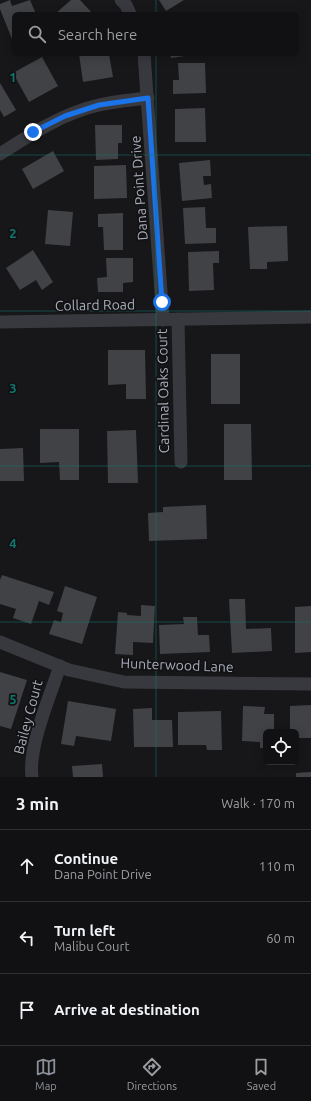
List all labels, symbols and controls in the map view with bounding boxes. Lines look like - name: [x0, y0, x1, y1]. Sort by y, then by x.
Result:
- search box: [12, 12, 299, 56]
- icon: search: [26, 23, 48, 45]
- text: Search here: [58, 26, 137, 43]
- text: 1: [9, 70, 17, 84]
- route end: [24, 123, 42, 141]
- street label: Dana Point Drive: [127, 135, 151, 241]
- text: 2: [9, 226, 17, 240]
- route start: [153, 293, 171, 311]
- street label: Collard Road: [55, 296, 135, 314]
- street label: Cardinal Oaks Court: [154, 328, 172, 453]
- text: 3: [9, 381, 17, 395]
- text: 4: [9, 536, 17, 550]
- street label: Hunterwood Lane: [120, 655, 234, 675]
- street label: Bailey Court: [10, 678, 46, 756]
- text: 5: [9, 692, 17, 706]
- map controls: [263, 729, 299, 765]
- button: locate: [263, 729, 299, 765]
- text: 3 min: [16, 794, 59, 813]
- text: Walk · 170 m: [221, 796, 295, 810]
- text: Continue: [54, 850, 118, 867]
- icon: ahead: [16, 855, 38, 877]
- text: 110 m: [259, 859, 295, 873]
- text: Dana Point Drive: [54, 867, 152, 881]
- text: Turn left: [54, 922, 115, 939]
- icon: left: [16, 927, 38, 949]
- text: 60 m: [266, 931, 295, 945]
- text: Malibu Court: [54, 939, 130, 953]
- icon: arrive: [16, 999, 38, 1021]
- text: Arrive at destination: [54, 1001, 200, 1018]
- tab: Map: [35, 1056, 57, 1092]
- tab: Directions: [127, 1056, 177, 1092]
- tab: Saved: [247, 1056, 276, 1092]

